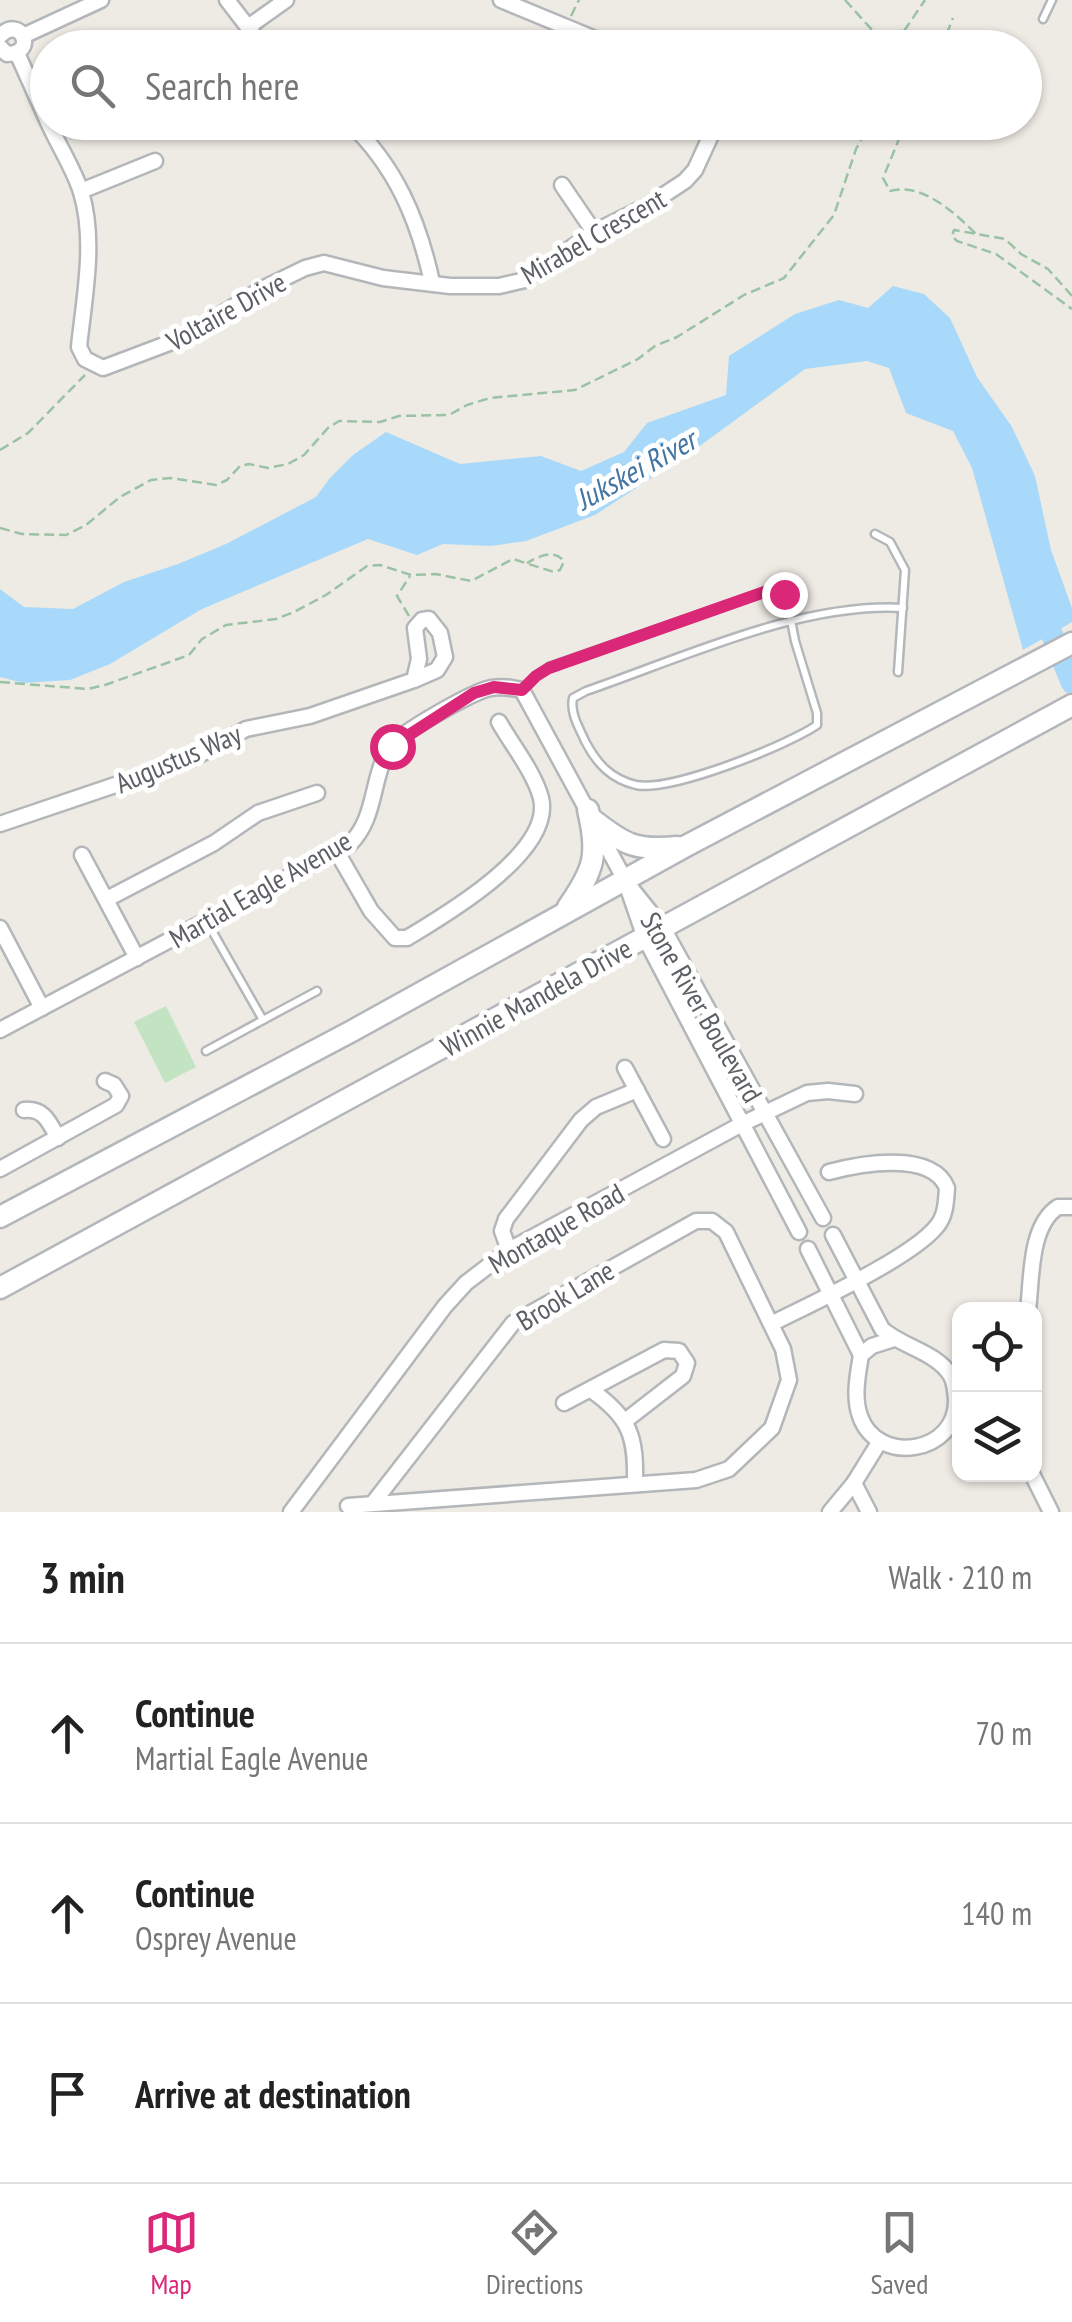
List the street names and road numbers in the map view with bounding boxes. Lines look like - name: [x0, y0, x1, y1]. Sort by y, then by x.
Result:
- street label: Mirabel Crescent: [514, 180, 672, 292]
- street label: Voltaire Drive: [159, 263, 292, 359]
- street label: Augustus Way: [109, 715, 247, 801]
- street label: Martial Eagle Avenue: [162, 822, 358, 956]
- street label: Stone River Boulevard: [633, 905, 771, 1109]
- street label: Winnie Mandela Drive: [434, 929, 638, 1065]
- street label: Montaque Road: [482, 1174, 630, 1282]
- street label: Brook Lane: [509, 1251, 621, 1339]

